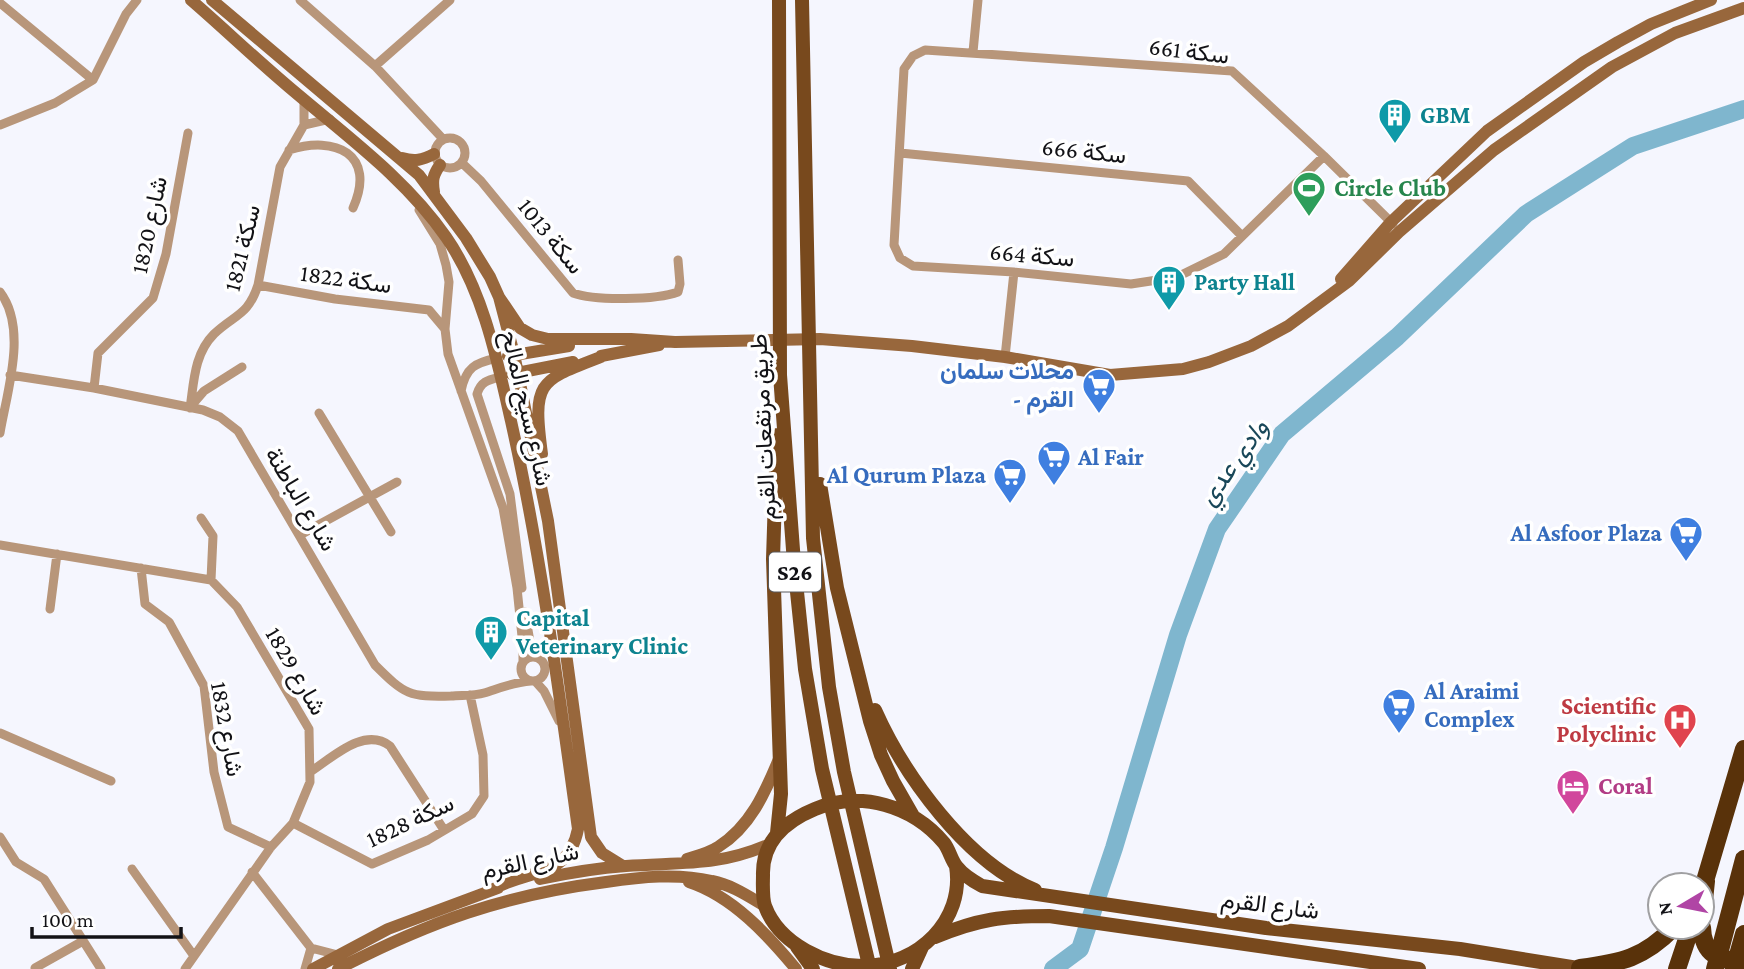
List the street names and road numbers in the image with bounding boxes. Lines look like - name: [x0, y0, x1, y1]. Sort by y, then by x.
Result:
- street label: سكة 661: [1147, 32, 1231, 69]
- street label: سكة 666: [1041, 133, 1128, 168]
- street label: 1820 شارع: [125, 174, 175, 277]
- street label: سكة 1013: [513, 193, 590, 279]
- street label: سكة 1821: [218, 202, 265, 294]
- street label: سكة 664: [989, 237, 1075, 272]
- street label: سكة 1822: [299, 259, 393, 298]
- street label: شارع سيح المالح: [493, 328, 558, 489]
- street label: طريق مرتفعات القرم: [744, 333, 784, 521]
- street label: شارع الباطنة: [257, 442, 343, 557]
- road number: S26: [769, 552, 821, 592]
- street label: 1829 شارع: [258, 622, 332, 721]
- street label: 1832 شارع: [203, 679, 249, 779]
- street label: سكة 1828: [362, 789, 458, 852]
- street label: شارع القرم: [479, 837, 582, 887]
- street label: شارع القرم: [1219, 885, 1321, 927]

